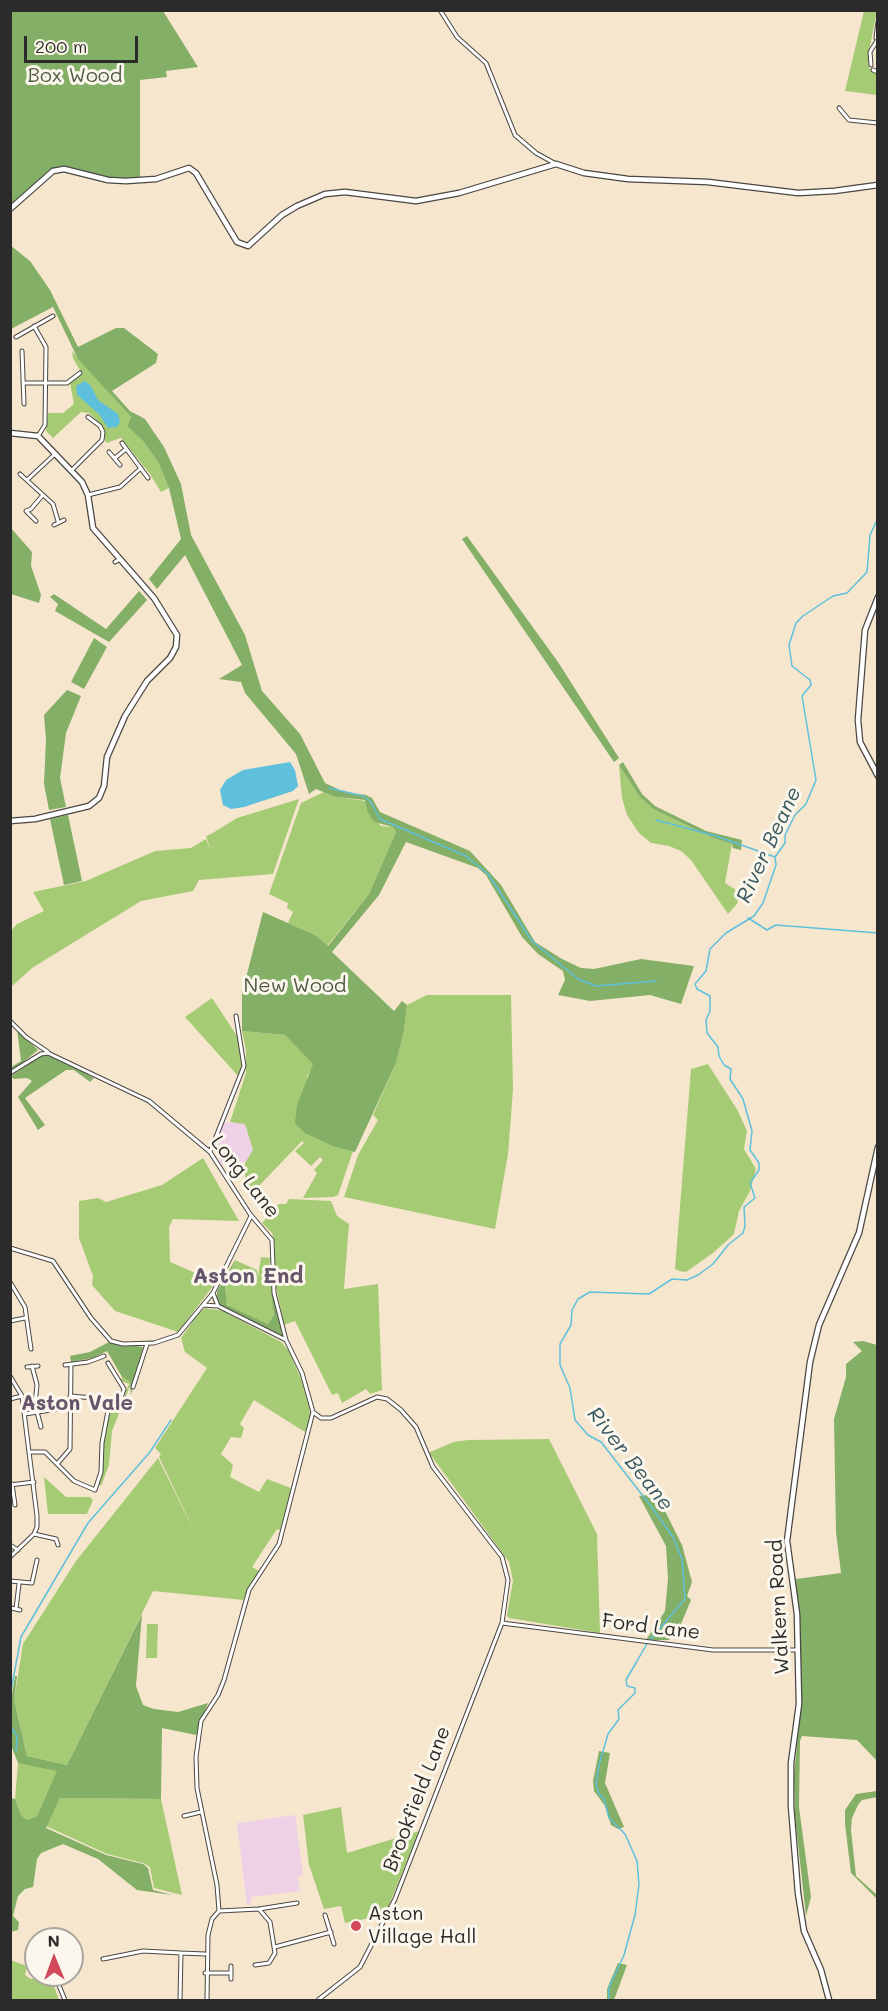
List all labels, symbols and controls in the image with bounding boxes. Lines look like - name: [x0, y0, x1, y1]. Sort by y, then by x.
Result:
- scale bar: [27, 24, 141, 62]
- text: 200 m: [35, 34, 87, 58]
- park label: Box Wood: [28, 64, 122, 88]
- water label: River Beane: [731, 783, 807, 907]
- park label: New Wood: [243, 974, 347, 998]
- street label: Long Lane: [205, 1131, 285, 1223]
- district label: Aston End: [193, 1263, 303, 1289]
- district label: Aston Vale: [21, 1391, 133, 1417]
- water label: River Beane: [582, 1402, 678, 1516]
- street label: Walkern Road: [763, 1539, 795, 1675]
- street label: Ford Lane: [601, 1609, 701, 1645]
- street label: Brookfield Lane: [378, 1723, 456, 1875]
- place label: Aston Village Hall: [368, 1902, 477, 1949]
- marker: Aston Village Hall: [349, 1919, 363, 1933]
- north arrow: [24, 1927, 84, 1987]
- text: N: [47, 1930, 60, 1951]

